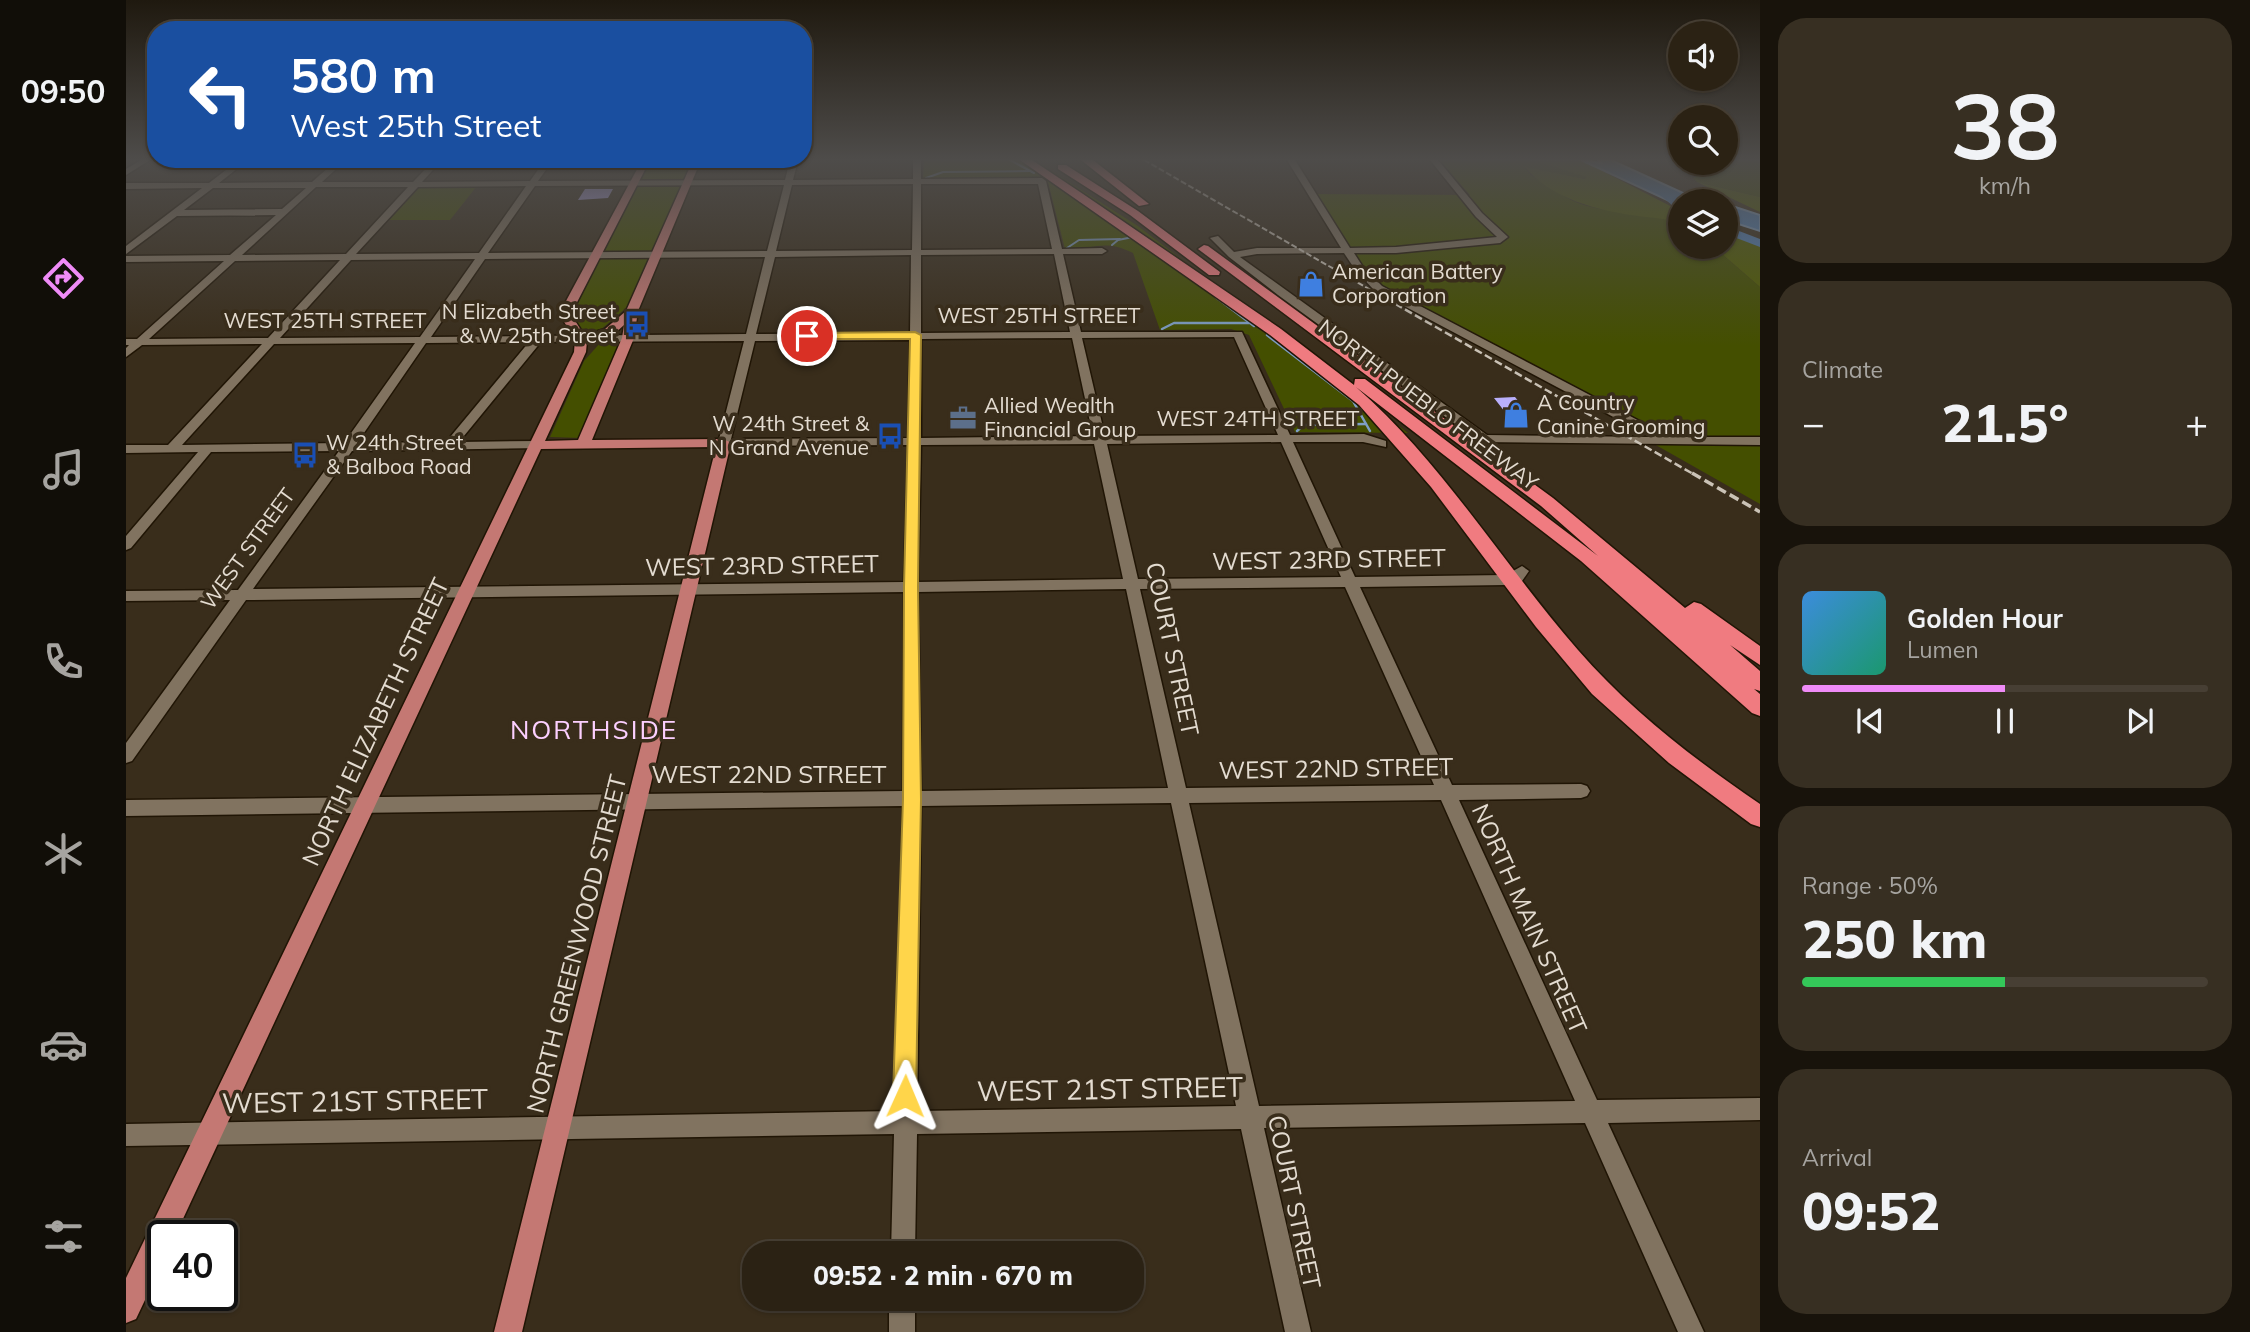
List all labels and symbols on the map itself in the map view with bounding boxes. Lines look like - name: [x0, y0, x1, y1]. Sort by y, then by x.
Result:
- place label: American Battery Corporation: [1332, 258, 1503, 308]
- shop icon: American Battery Corporation: [1296, 269, 1326, 299]
- place label: N Elizabeth Street & W 25th Street: [442, 298, 616, 348]
- street label: WEST 25TH STREET: [938, 302, 1141, 328]
- pin: [777, 306, 837, 366]
- street label: WEST 25TH STREET: [224, 307, 427, 333]
- bus stop icon: N Elizabeth Street & W 25th Street: [622, 309, 652, 339]
- street label: NORTH PUEBLO FREEWAY: [1314, 313, 1544, 495]
- place label: A Country Canine Grooming: [1537, 389, 1705, 439]
- place label: Allied Wealth Financial Group: [984, 392, 1136, 442]
- shop icon: A Country Canine Grooming: [1501, 400, 1531, 430]
- office icon: Allied Wealth Financial Group: [948, 403, 978, 433]
- street label: WEST 24TH STREET: [1157, 405, 1360, 431]
- place label: W 24th Street & N Grand Avenue: [709, 410, 870, 460]
- bus stop icon: W 24th Street & N Grand Avenue: [875, 421, 905, 451]
- place label: W 24th Street & Balboa Road: [326, 429, 472, 479]
- bus stop icon: W 24th Street & Balboa Road: [290, 440, 320, 470]
- street label: WEST STREET: [194, 482, 300, 614]
- street label: WEST 23RD STREET: [1212, 542, 1447, 576]
- street label: WEST 23RD STREET: [645, 548, 880, 582]
- street label: COURT STREET: [1140, 559, 1206, 739]
- street label: NORTH ELIZABETH STREET: [295, 572, 455, 870]
- district label: NORTHSIDE: [510, 713, 678, 746]
- street label: WEST 22ND STREET: [1218, 751, 1454, 785]
- street label: WEST 22ND STREET: [652, 759, 887, 789]
- street label: NORTH GREENWOOD STREET: [519, 771, 633, 1116]
- street label: NORTH MAIN STREET: [1466, 799, 1594, 1039]
- position arrow: [868, 1059, 942, 1133]
- street label: WEST 21ST STREET: [977, 1069, 1243, 1108]
- street label: WEST 21ST STREET: [222, 1081, 488, 1120]
- street label: COURT STREET: [1262, 1112, 1328, 1292]
- speed limit sign: 40: [147, 1220, 238, 1311]

